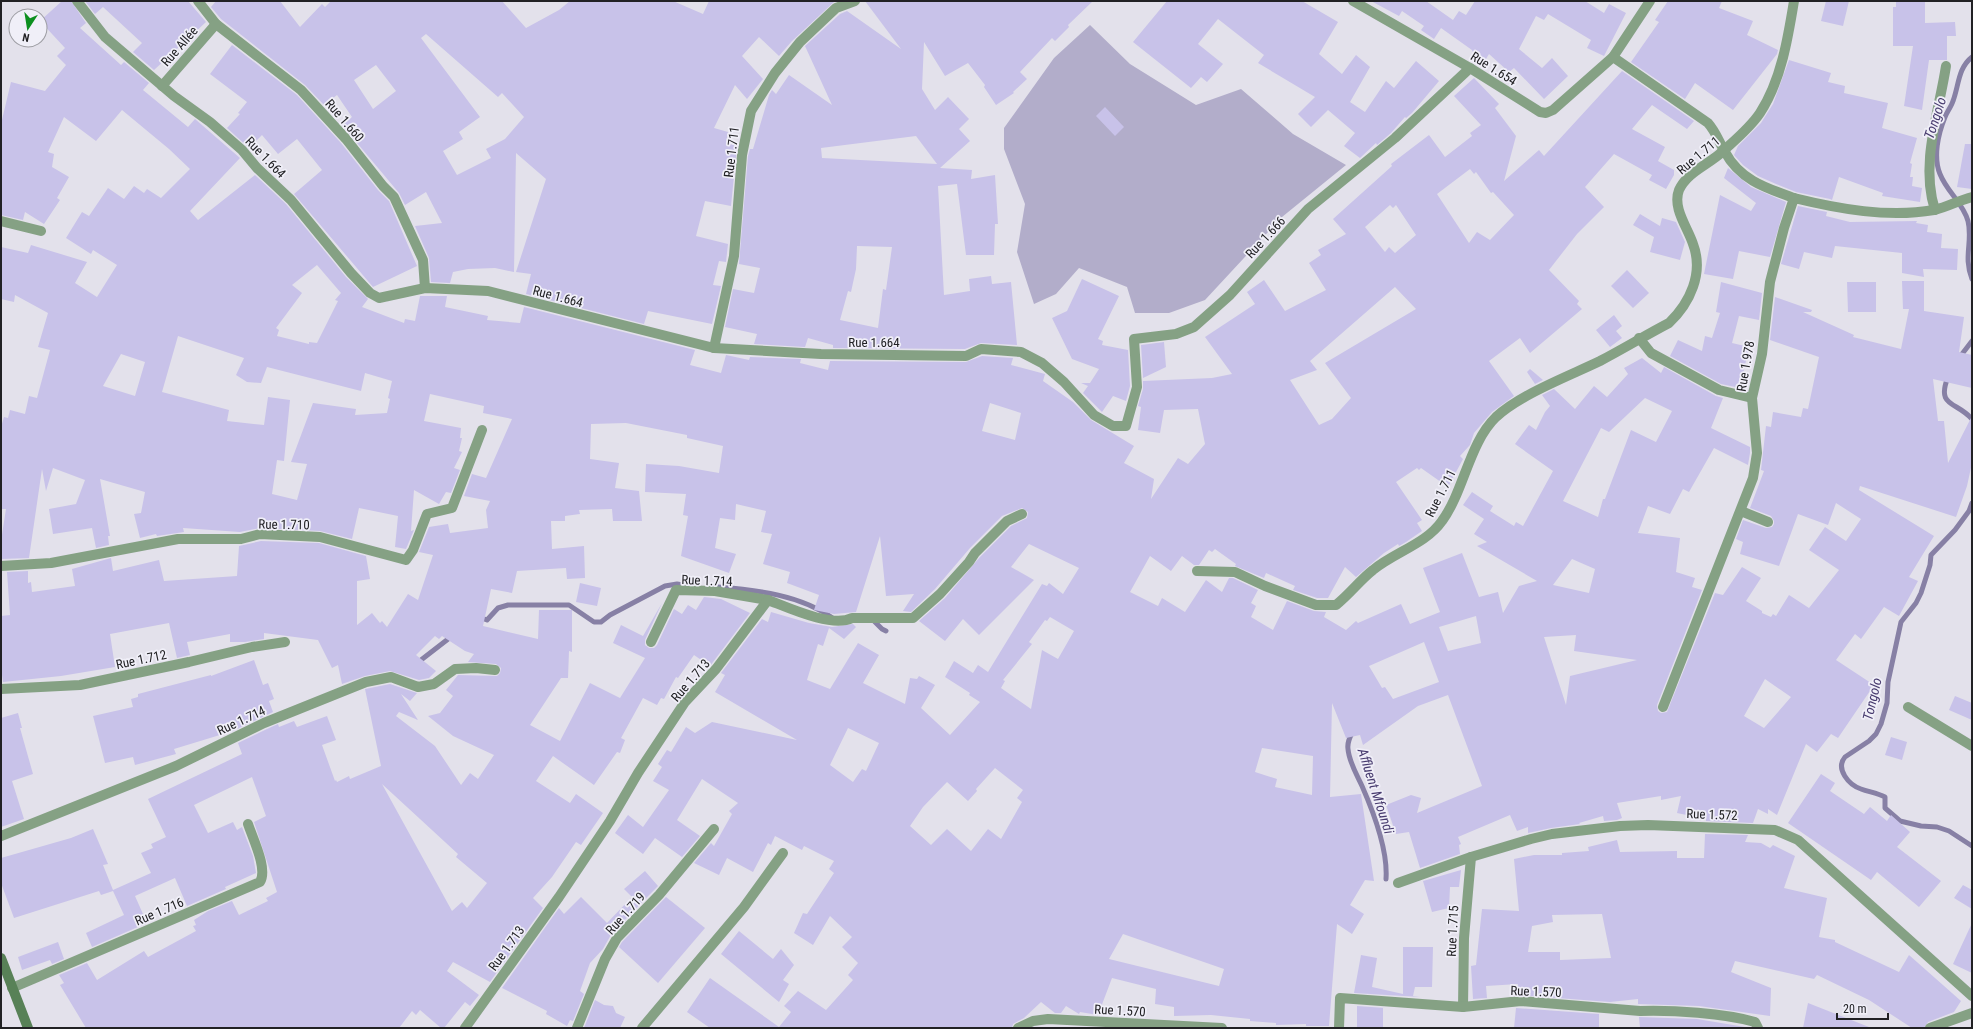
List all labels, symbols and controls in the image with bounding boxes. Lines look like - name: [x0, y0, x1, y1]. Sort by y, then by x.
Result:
- north arrow: [8, 8, 48, 48]
- street label: Rue Allée: [158, 23, 201, 69]
- text: N: [21, 30, 31, 44]
- street label: Rue 1.654: [1468, 48, 1520, 89]
- water label: Tongolo: [1921, 95, 1949, 141]
- street label: Rue 1.660: [322, 96, 367, 145]
- street label: Rue 1.711: [721, 126, 742, 178]
- street label: Rue 1.711: [1674, 133, 1723, 178]
- street label: Rue 1.664: [242, 134, 289, 181]
- street label: Rue 1.666: [1242, 213, 1288, 261]
- street label: Rue 1.664: [531, 283, 585, 311]
- street label: Rue 1.664: [848, 335, 900, 350]
- street label: Rue 1.978: [1734, 339, 1757, 393]
- street label: Rue 1.711: [1422, 467, 1459, 520]
- street label: Rue 1.710: [258, 517, 310, 532]
- street label: Rue 1.714: [681, 572, 733, 589]
- street label: Rue 1.712: [114, 647, 168, 672]
- street label: Rue 1.713: [668, 656, 713, 705]
- water label: Tongolo: [1859, 676, 1885, 722]
- street label: Rue 1.714: [215, 703, 268, 738]
- water label: Affluent Mfoundi: [1354, 745, 1398, 837]
- street label: Rue 1.572: [1686, 806, 1738, 823]
- street label: Rue 1.719: [603, 889, 648, 937]
- street label: Rue 1.716: [133, 895, 186, 928]
- street label: Rue 1.715: [1444, 905, 1461, 957]
- street label: Rue 1.713: [485, 923, 528, 973]
- street label: Rue 1.570: [1510, 983, 1562, 1000]
- scale bar: [1837, 995, 1888, 1021]
- street label: Rue 1.570: [1094, 1002, 1146, 1019]
- text: 20 m: [1843, 1002, 1867, 1016]

